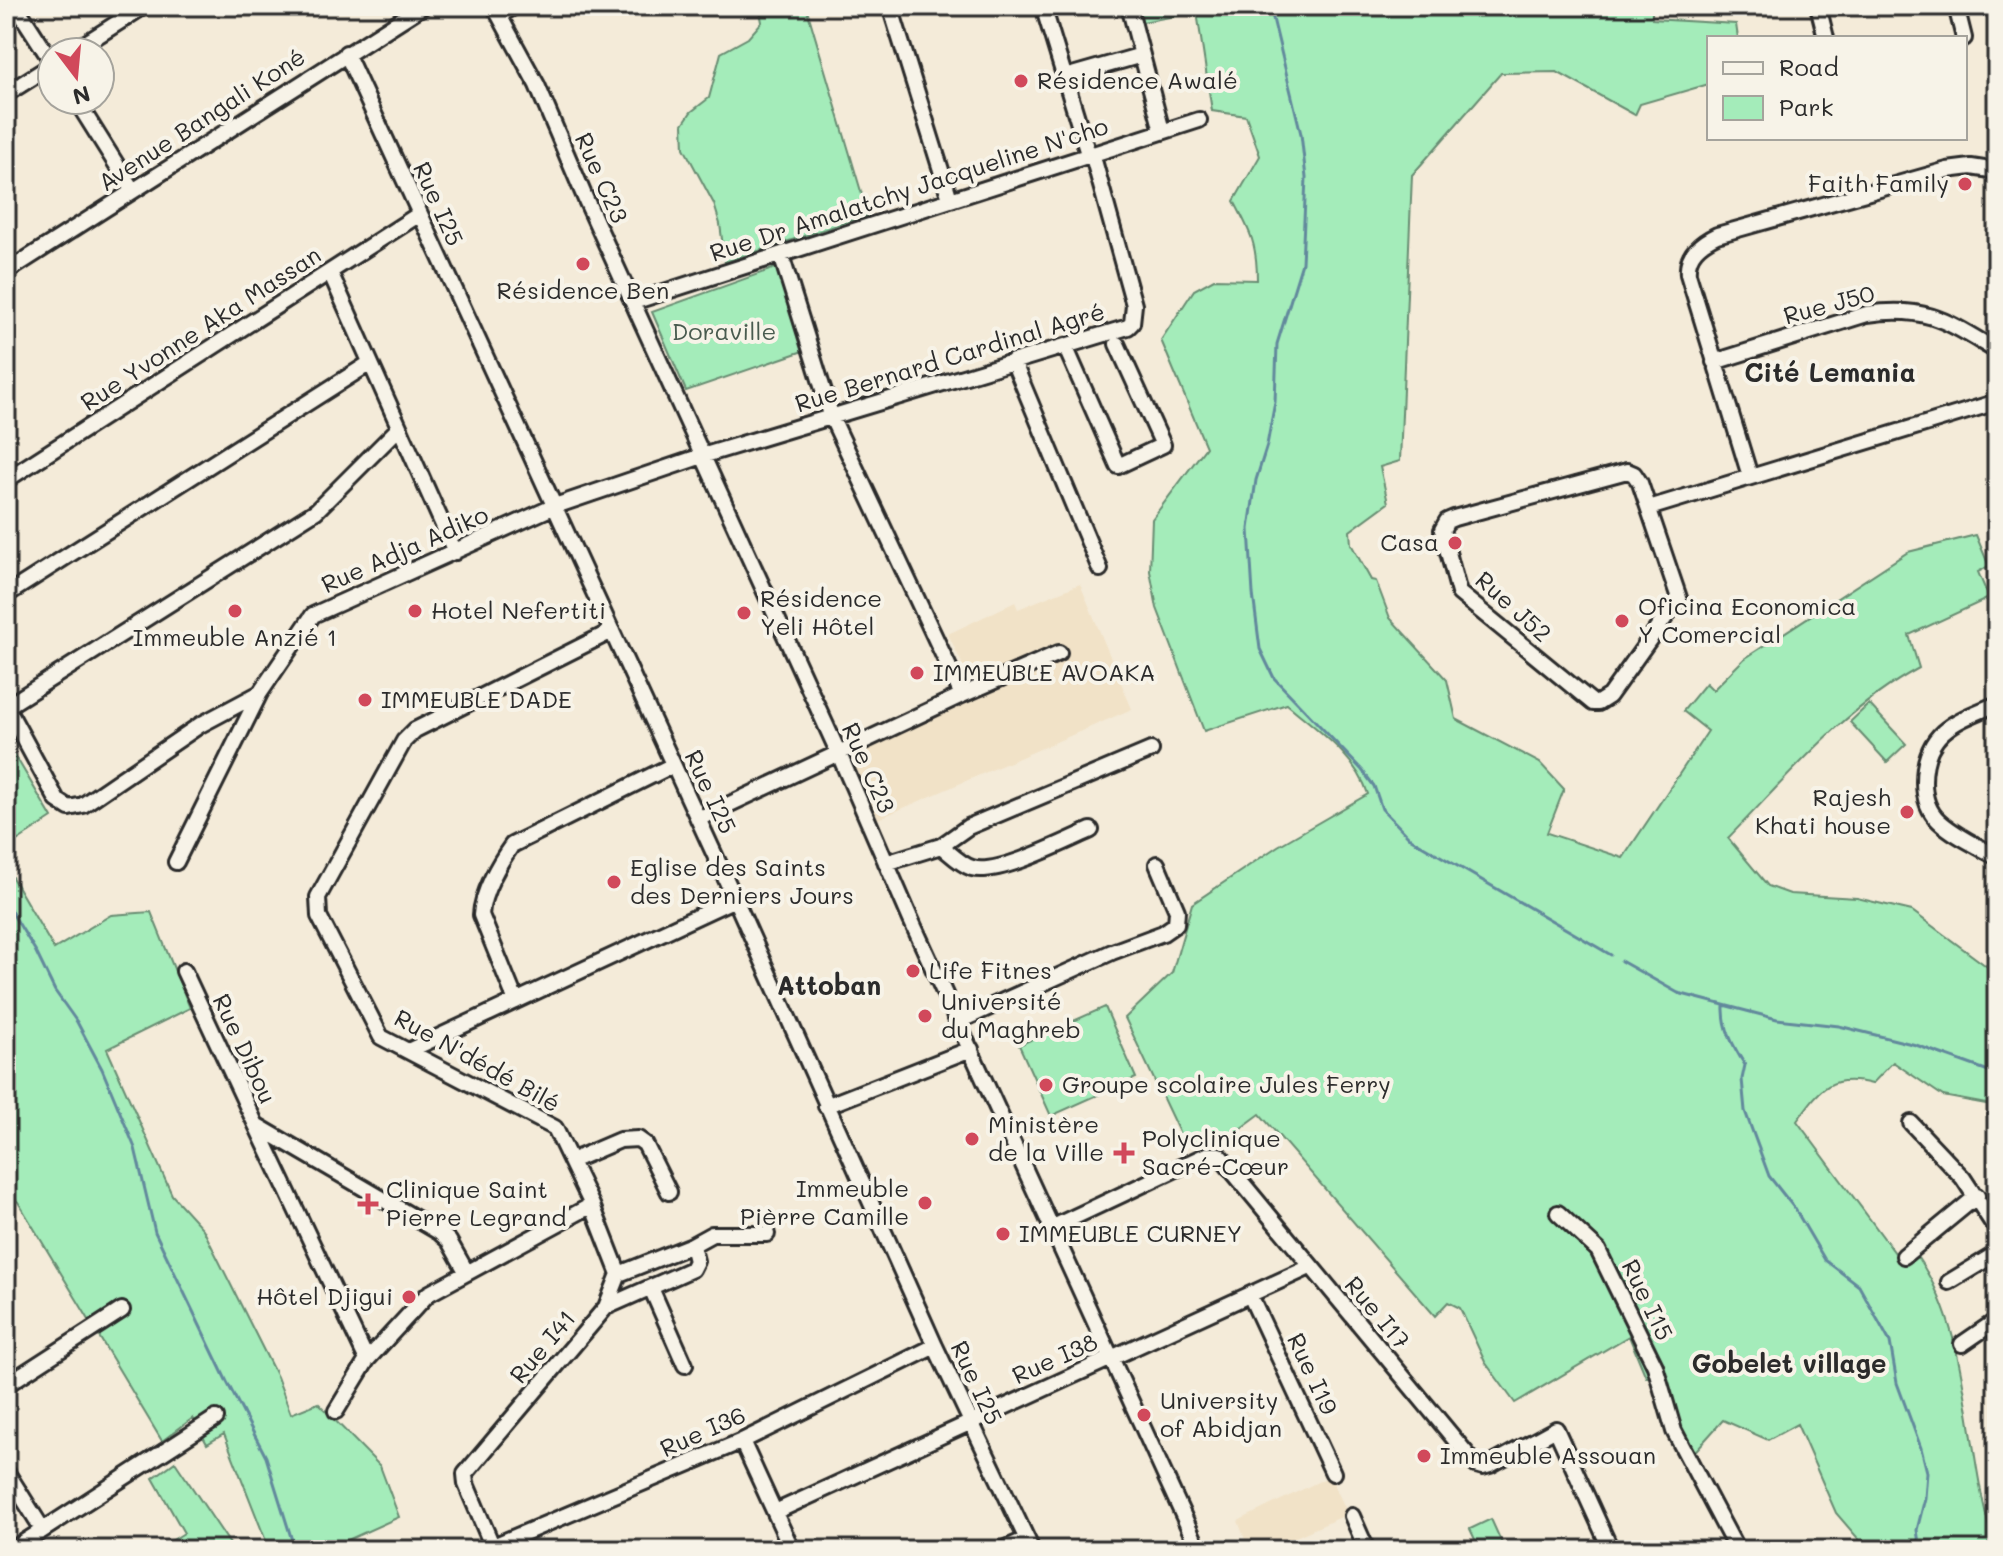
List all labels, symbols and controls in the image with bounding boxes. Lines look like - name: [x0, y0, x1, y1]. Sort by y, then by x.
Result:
- north arrow: [36, 36, 116, 116]
- legend: [1707, 36, 1967, 140]
- street label: Avenue Bangali Koné: [92, 40, 311, 197]
- text: Road: [1779, 51, 1839, 82]
- place label: Résidence Awalé: [1037, 64, 1238, 95]
- marker: Résidence Awalé: [1012, 72, 1030, 90]
- text: N: [70, 79, 94, 112]
- text: Park: [1779, 91, 1833, 122]
- street label: Rue Dr Amalatchy Jacqueline N'cho: [705, 109, 1112, 268]
- street label: Rue C23: [569, 127, 636, 227]
- street label: Rue I25: [407, 156, 472, 250]
- place label: Faith Family: [1808, 167, 1949, 198]
- marker: Faith Family: [1956, 175, 1974, 193]
- street label: Rue Yvonne Aka Massan: [74, 238, 326, 417]
- marker: Résidence Ben: [574, 255, 592, 273]
- place label: Résidence Ben: [497, 274, 669, 305]
- street label: Rue J50: [1780, 276, 1878, 331]
- street label: Rue Bernard Cardinal Agré: [791, 295, 1108, 418]
- park label: Doraville: [672, 315, 776, 346]
- district label: Cité Lemania: [1744, 355, 1916, 389]
- street label: Rue Adja Adiko: [316, 498, 493, 599]
- place label: Casa: [1380, 526, 1439, 557]
- marker: Casa: [1446, 534, 1464, 552]
- street label: Rue J52: [1470, 564, 1558, 648]
- place label: Résidence Yeli Hôtel: [760, 582, 882, 641]
- place label: Oficina Economica Y Comercial: [1638, 590, 1856, 649]
- place label: Hotel Nefertiti: [431, 594, 606, 625]
- marker: Immeuble Anzié 1: [226, 602, 244, 620]
- marker: Hotel Nefertiti: [406, 602, 424, 620]
- marker: Résidence Yeli Hôtel: [735, 604, 753, 622]
- marker: Oficina Economica Y Comercial: [1613, 612, 1631, 630]
- place label: Immeuble Anzié 1: [133, 621, 337, 652]
- place label: IMMEUBLE AVOAKA: [933, 656, 1156, 687]
- marker: IMMEUBLE AVOAKA: [908, 664, 926, 682]
- place label: IMMEUBLE DADE: [381, 683, 572, 714]
- marker: IMMEUBLE DADE: [356, 691, 374, 709]
- street label: Rue C23: [836, 717, 903, 817]
- street label: Rue I25: [679, 745, 744, 838]
- place label: Rajesh Khati house: [1755, 781, 1891, 840]
- marker: Rajesh Khati house: [1898, 803, 1916, 821]
- place label: Eglise des Saints des Derniers Jours: [630, 851, 854, 910]
- marker: Eglise des Saints des Derniers Jours: [605, 873, 623, 891]
- place label: Life Fitnes: [929, 954, 1052, 985]
- marker: Life Fitnes: [904, 962, 922, 980]
- district label: Attoban: [777, 968, 881, 1002]
- place label: Université du Maghreb: [941, 985, 1081, 1044]
- street label: Rue Dibou: [206, 989, 284, 1108]
- street label: Rue N'dédé Bilé: [389, 1001, 566, 1118]
- marker: Université du Maghreb: [916, 1007, 934, 1025]
- place label: Groupe scolaire Jules Ferry: [1062, 1068, 1391, 1099]
- marker: Groupe scolaire Jules Ferry: [1037, 1076, 1055, 1094]
- place label: Ministère de la Ville: [988, 1108, 1104, 1167]
- place label: Polyclinique Sacré-Cœur: [1142, 1122, 1289, 1181]
- marker: Ministère de la Ville: [963, 1130, 981, 1148]
- marker: Polyclinique Sacré-Cœur: [1113, 1142, 1135, 1164]
- place label: Immeuble Pièrre Camille: [740, 1172, 909, 1231]
- place label: Clinique Saint Pierre Legrand: [386, 1173, 566, 1232]
- marker: Clinique Saint Pierre Legrand: [357, 1193, 379, 1215]
- marker: Immeuble Pièrre Camille: [916, 1194, 934, 1212]
- place label: IMMEUBLE CURNEY: [1019, 1217, 1242, 1248]
- marker: IMMEUBLE CURNEY: [994, 1225, 1012, 1243]
- street label: Rue I15: [1616, 1254, 1681, 1345]
- street label: Rue I17: [1339, 1269, 1418, 1355]
- place label: Hôtel Djigui: [256, 1280, 393, 1311]
- marker: Hôtel Djigui: [400, 1288, 418, 1306]
- street label: Rue I41: [502, 1303, 581, 1389]
- street label: Rue I38: [1007, 1325, 1102, 1390]
- street label: Rue I19: [1281, 1328, 1346, 1419]
- street label: Rue I25: [945, 1336, 1010, 1429]
- district label: Gobelet village: [1691, 1346, 1887, 1380]
- place label: University of Abidjan: [1160, 1384, 1282, 1443]
- street label: Rue I36: [655, 1398, 750, 1463]
- marker: University of Abidjan: [1135, 1406, 1153, 1424]
- place label: Immeuble Assouan: [1440, 1439, 1656, 1470]
- marker: Immeuble Assouan: [1415, 1447, 1433, 1465]

